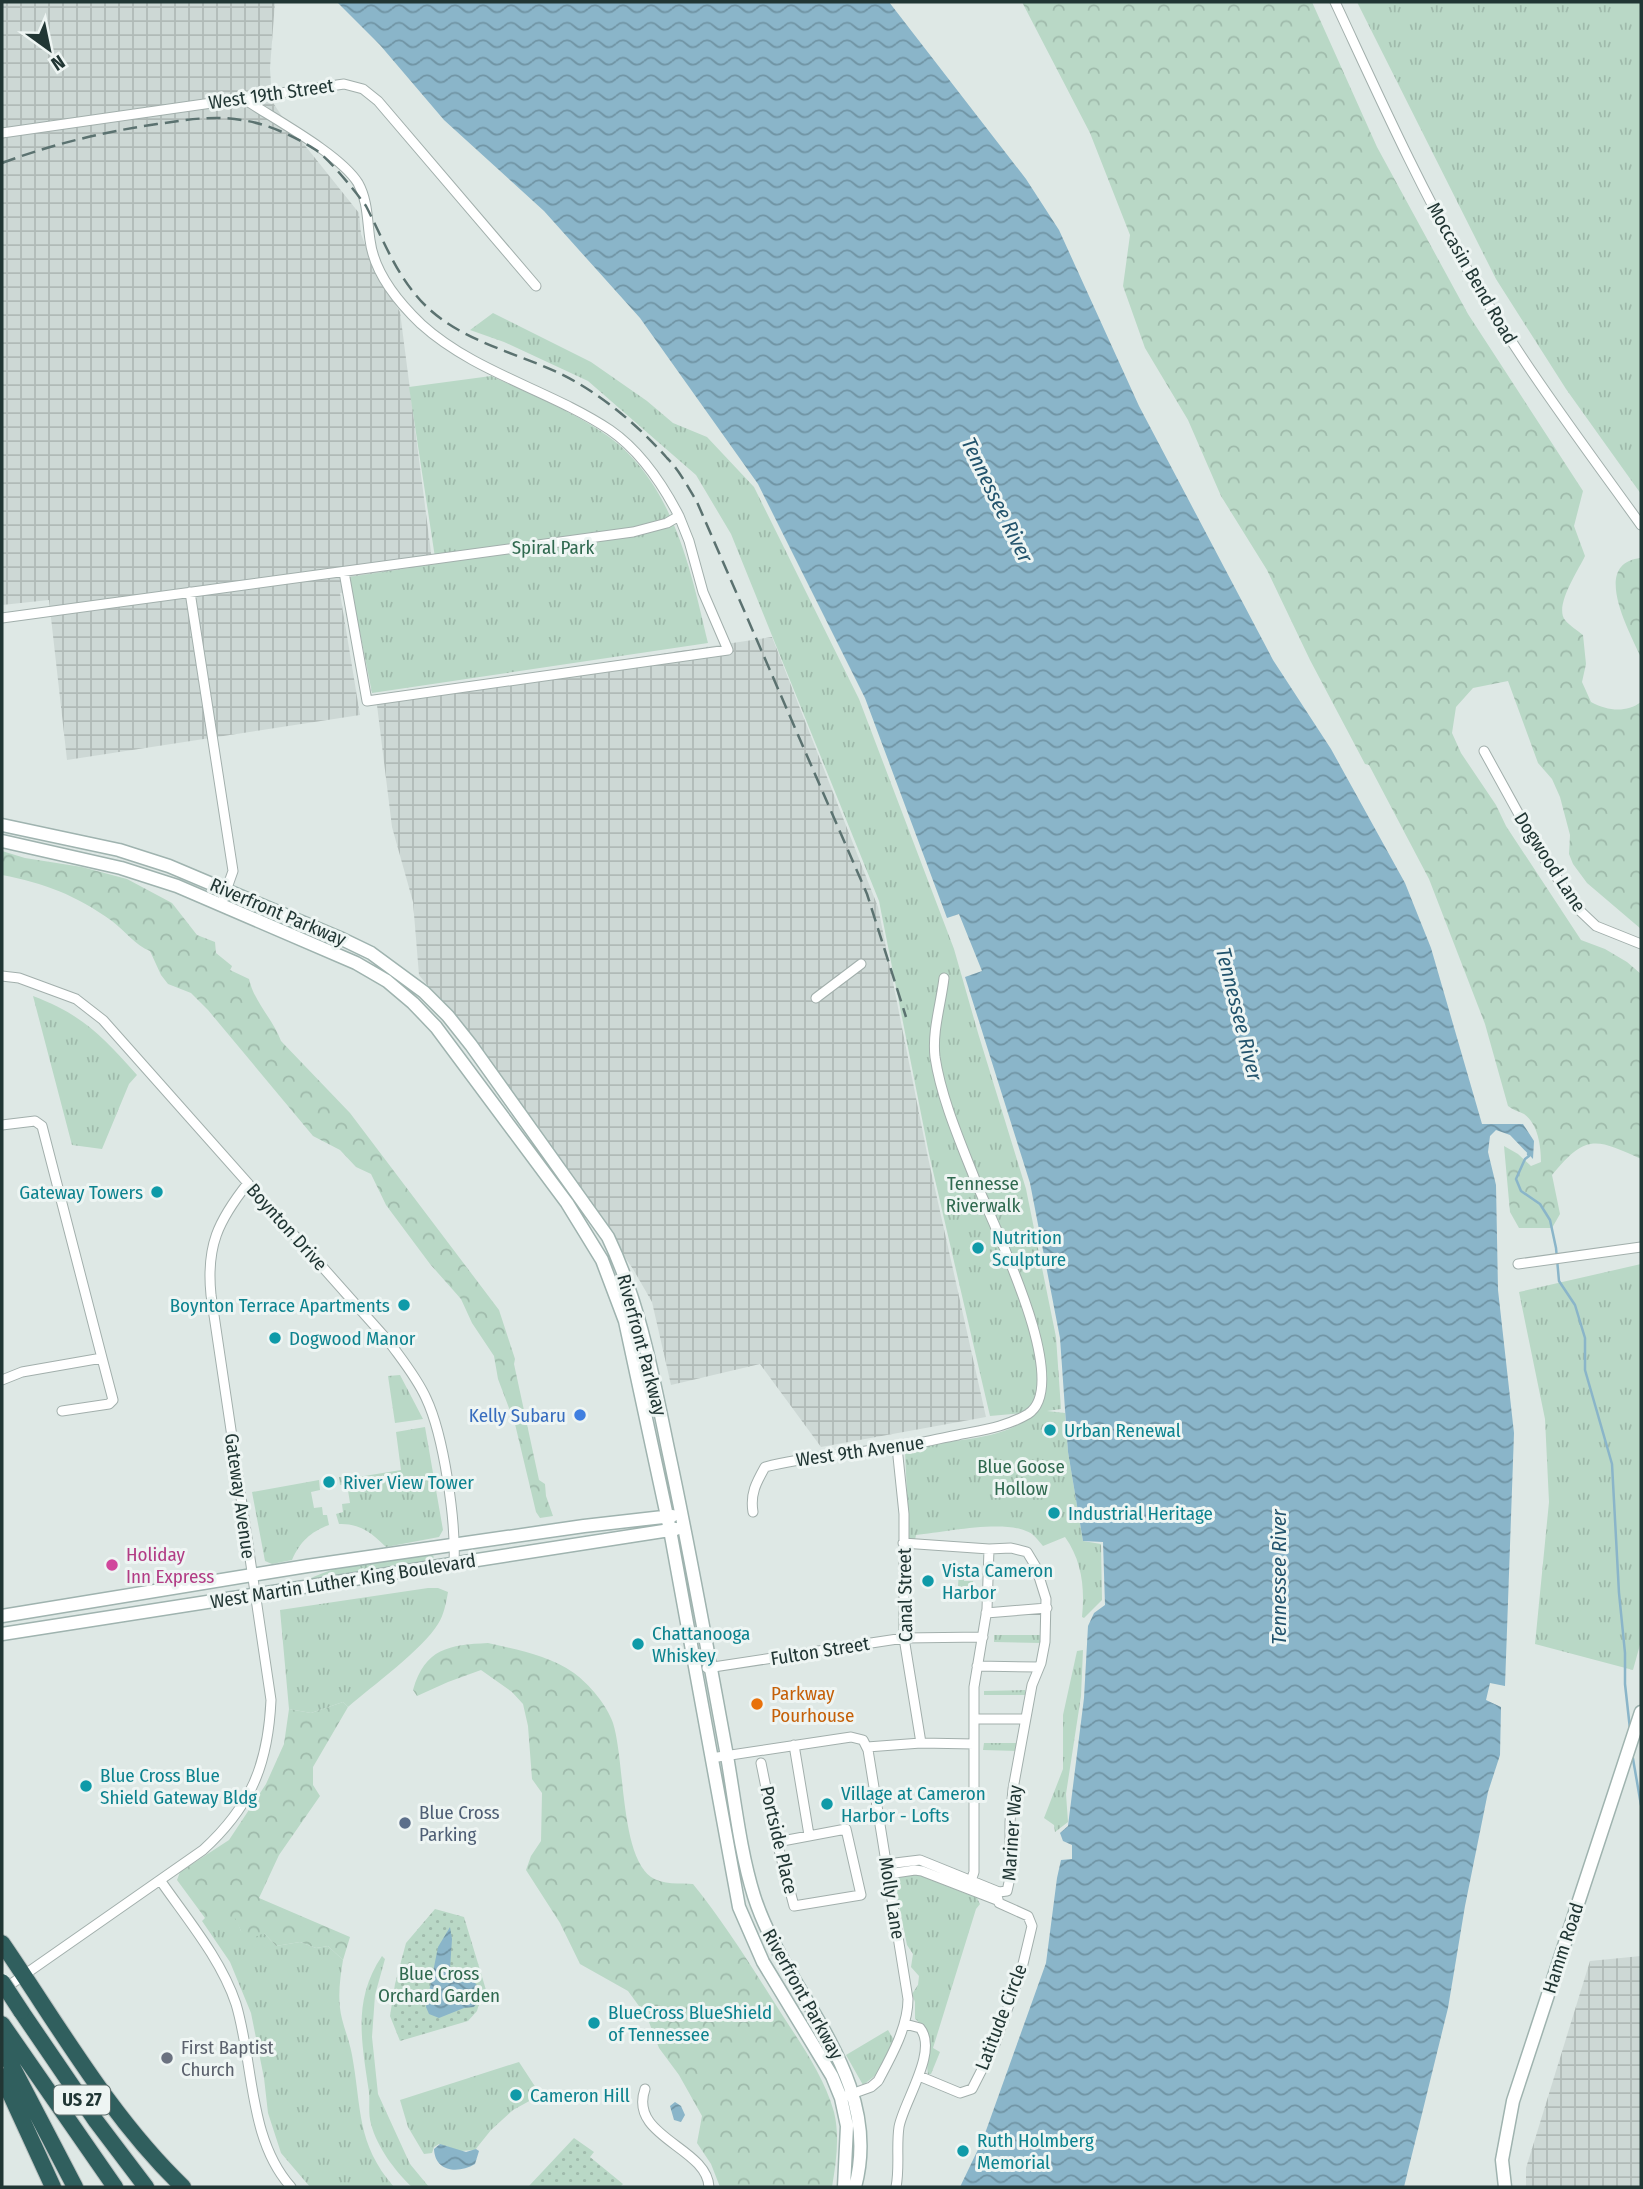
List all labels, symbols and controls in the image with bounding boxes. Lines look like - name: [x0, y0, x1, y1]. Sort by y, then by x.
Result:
- north arrow: [14, 14, 84, 84]
- text: N: [47, 50, 69, 76]
- street label: West 19th Street: [207, 74, 336, 114]
- street label: Moccasin Bend Road: [1422, 198, 1522, 348]
- water label: Tennessee River: [956, 433, 1039, 567]
- park label: Spiral Park: [512, 536, 594, 559]
- street label: Dogwood Lane: [1509, 808, 1591, 916]
- street label: Riverfront Parkway: [206, 873, 350, 951]
- water label: Tennessee River: [1210, 945, 1268, 1084]
- park label: Tennesse Riverwalk: [946, 1172, 1021, 1217]
- street label: Boynton Drive: [242, 1179, 332, 1275]
- place label: Gateway Towers: [19, 1181, 143, 1204]
- marker: Gateway Towers: [149, 1184, 165, 1200]
- place label: Nutrition Sculpture: [992, 1226, 1066, 1271]
- marker: Nutrition Sculpture: [970, 1240, 986, 1256]
- street label: Riverfront Parkway: [612, 1272, 672, 1419]
- place label: Boynton Terrace Apartments: [170, 1294, 390, 1317]
- marker: Boynton Terrace Apartments: [396, 1297, 412, 1313]
- place label: Dogwood Manor: [289, 1327, 416, 1350]
- marker: Dogwood Manor: [267, 1330, 283, 1346]
- place label: Kelly Subaru: [469, 1404, 566, 1427]
- marker: Kelly Subaru: [572, 1407, 588, 1423]
- place label: Urban Renewal: [1064, 1419, 1181, 1442]
- marker: Urban Renewal: [1042, 1422, 1058, 1438]
- street label: West 9th Avenue: [794, 1431, 926, 1471]
- street label: Gateway Avenue: [220, 1432, 260, 1560]
- park label: Blue Goose Hollow: [977, 1455, 1065, 1500]
- place label: River View Tower: [343, 1471, 474, 1494]
- marker: River View Tower: [321, 1474, 337, 1490]
- place label: Industrial Heritage: [1068, 1502, 1213, 1525]
- marker: Industrial Heritage: [1046, 1505, 1062, 1521]
- water label: Tennessee River: [1266, 1508, 1292, 1645]
- place label: Holiday Inn Express: [126, 1543, 214, 1588]
- street label: Canal Street: [893, 1547, 917, 1642]
- street label: West Martin Luther King Boulevard: [209, 1549, 477, 1613]
- marker: Holiday Inn Express: [104, 1557, 120, 1573]
- place label: Vista Cameron Harbor: [942, 1559, 1053, 1604]
- marker: Vista Cameron Harbor: [920, 1573, 936, 1589]
- place label: Chattanooga Whiskey: [652, 1622, 750, 1667]
- street label: Fulton Street: [769, 1632, 872, 1670]
- marker: Chattanooga Whiskey: [630, 1636, 646, 1652]
- place label: Parkway Pourhouse: [771, 1682, 854, 1727]
- marker: Parkway Pourhouse: [749, 1696, 765, 1712]
- place label: Blue Cross Blue Shield Gateway Bldg: [100, 1764, 257, 1809]
- marker: Blue Cross Blue Shield Gateway Bldg: [78, 1778, 94, 1794]
- place label: Village at Cameron Harbor - Lofts: [841, 1782, 986, 1827]
- street label: Portside Place: [755, 1784, 803, 1896]
- street label: Mariner Way: [997, 1784, 1027, 1882]
- marker: Village at Cameron Harbor - Lofts: [819, 1796, 835, 1812]
- place label: Blue Cross Parking: [419, 1801, 500, 1846]
- marker: Blue Cross Parking: [397, 1815, 413, 1831]
- street label: Molly Lane: [874, 1855, 910, 1941]
- street label: Hamm Road: [1538, 1900, 1588, 1996]
- street label: Riverfront Parkway: [758, 1925, 849, 2064]
- street label: Latitude Circle: [970, 1961, 1032, 2073]
- park label: Blue Cross Orchard Garden: [378, 1962, 500, 2007]
- place label: BlueCross BlueShield of Tennessee: [608, 2001, 772, 2046]
- marker: BlueCross BlueShield of Tennessee: [586, 2015, 602, 2031]
- place label: First Baptist Church: [181, 2036, 275, 2081]
- marker: First Baptist Church: [159, 2050, 175, 2066]
- place label: Cameron Hill: [530, 2084, 630, 2107]
- road number: US 27: [54, 2086, 110, 2114]
- marker: Cameron Hill: [508, 2087, 524, 2103]
- place label: Ruth Holmberg Memorial: [977, 2129, 1094, 2174]
- marker: Ruth Holmberg Memorial: [955, 2143, 971, 2159]

